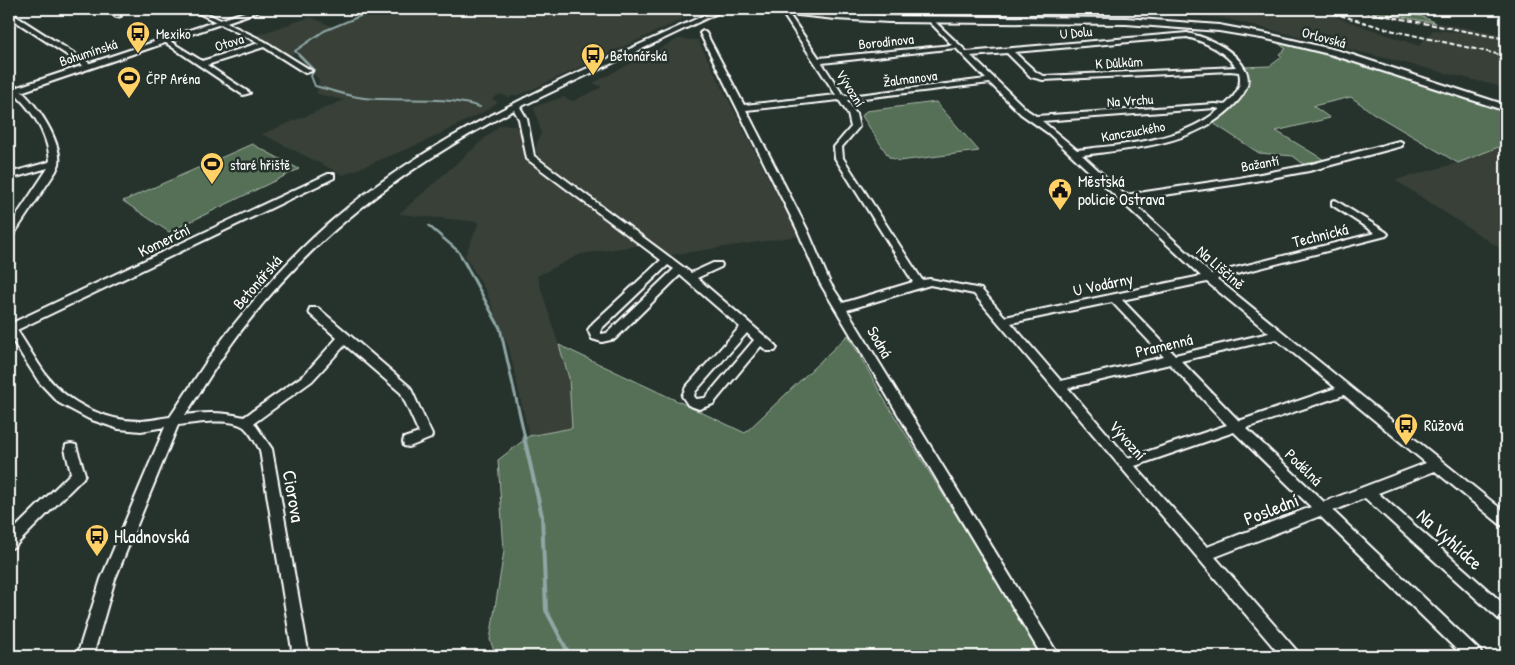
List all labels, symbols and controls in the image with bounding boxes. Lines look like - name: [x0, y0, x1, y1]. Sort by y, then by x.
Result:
- bus stop icon: Mexiko: [125, 20, 151, 54]
- street label: U Dolu: [1059, 21, 1093, 43]
- street label: Orlovská: [1300, 22, 1349, 52]
- place label: Mexiko: [156, 24, 191, 43]
- street label: Otova: [212, 28, 246, 56]
- street label: Borodínova: [857, 29, 915, 53]
- street label: Bohumínská: [57, 34, 120, 70]
- bus stop icon: Betonářská: [580, 42, 606, 76]
- place label: Betonářská: [610, 46, 668, 65]
- street label: K Důlkům: [1095, 51, 1143, 73]
- sports icon: ČPP Aréna: [116, 65, 142, 99]
- street label: Žalmanova: [882, 65, 939, 91]
- street label: Vývozní: [831, 66, 870, 111]
- place label: ČPP Aréna: [146, 69, 200, 88]
- street label: Na Vrchu: [1106, 89, 1154, 111]
- street label: Kanczuckého: [1100, 116, 1167, 146]
- street label: Bažantí: [1239, 150, 1281, 176]
- sports icon: staré hřiště: [199, 151, 225, 185]
- place label: staré hřiště: [230, 155, 290, 174]
- place label: Městská policie Ostrava: [1078, 170, 1165, 210]
- public building icon: Městská policie Ostrava: [1047, 177, 1073, 211]
- street label: Technická: [1290, 217, 1350, 253]
- street label: Komerční: [134, 218, 194, 262]
- street label: Na Liščině: [1192, 240, 1250, 295]
- street label: Betonářská: [227, 250, 287, 314]
- street label: U Vodárny: [1071, 267, 1135, 301]
- street label: Sodná: [862, 322, 898, 362]
- street label: Pramenná: [1133, 328, 1195, 362]
- bus stop icon: Růžová: [1393, 412, 1419, 446]
- place label: Růžová: [1424, 414, 1464, 436]
- street label: Vývozní: [1105, 415, 1151, 465]
- street label: Podélná: [1280, 444, 1328, 490]
- street label: Ciorova: [277, 468, 311, 525]
- street label: Poslední: [1240, 487, 1302, 531]
- street label: Na Vyhlídce: [1411, 502, 1489, 576]
- bus stop icon: Hladnovská: [84, 523, 110, 557]
- place label: Hladnovská: [114, 523, 190, 549]

